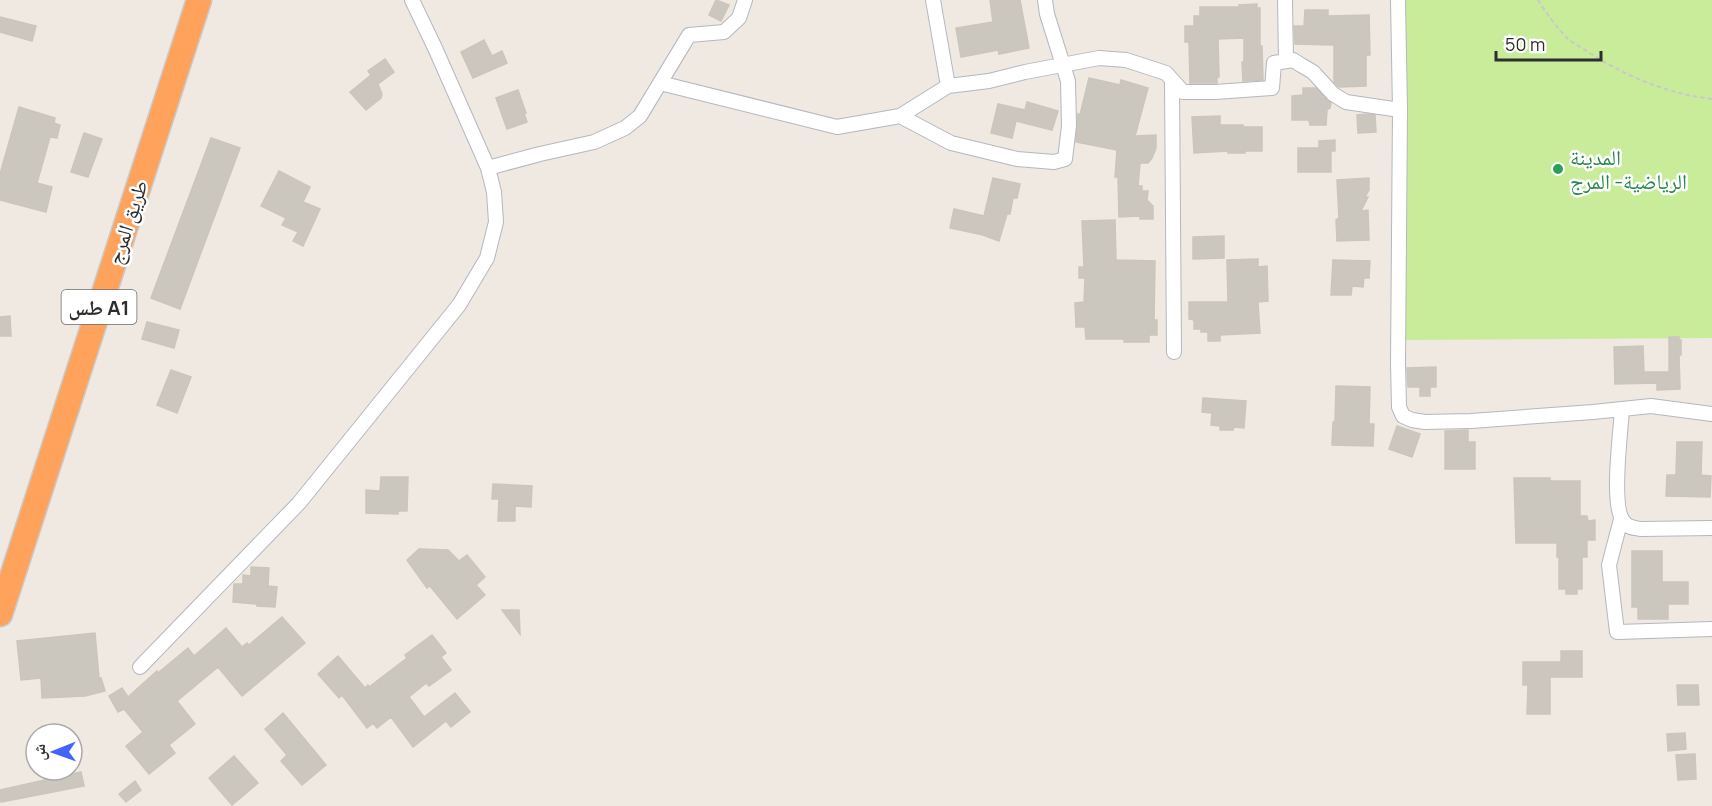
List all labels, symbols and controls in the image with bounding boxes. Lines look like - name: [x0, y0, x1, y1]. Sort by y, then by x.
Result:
- scale bar: [1496, 24, 1601, 62]
- text: 50 m: [1505, 32, 1545, 56]
- place label: المدينة الرياضية- المرج: [1570, 143, 1687, 195]
- marker: المدينة الرياضية- المرج: [1551, 162, 1565, 176]
- street label: طريق المرج: [100, 176, 154, 268]
- road number: طس A1: [62, 290, 136, 324]
- north arrow: [24, 722, 84, 782]
- text: ش: [28, 744, 50, 761]

